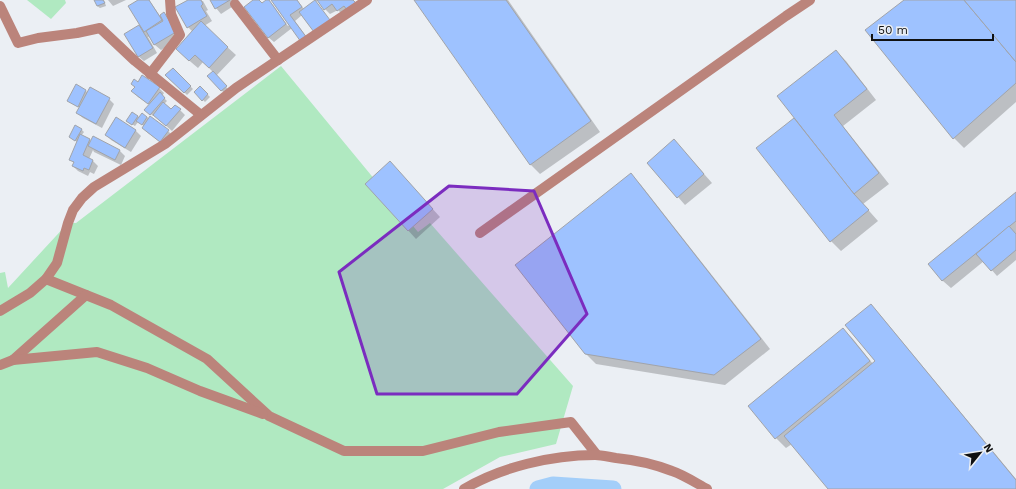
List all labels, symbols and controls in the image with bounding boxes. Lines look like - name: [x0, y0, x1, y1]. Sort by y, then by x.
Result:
- scale bar: [872, 16, 993, 42]
- text: 50 m: [878, 23, 908, 37]
- north arrow: [960, 433, 1000, 473]
- text: N: [981, 441, 996, 455]

